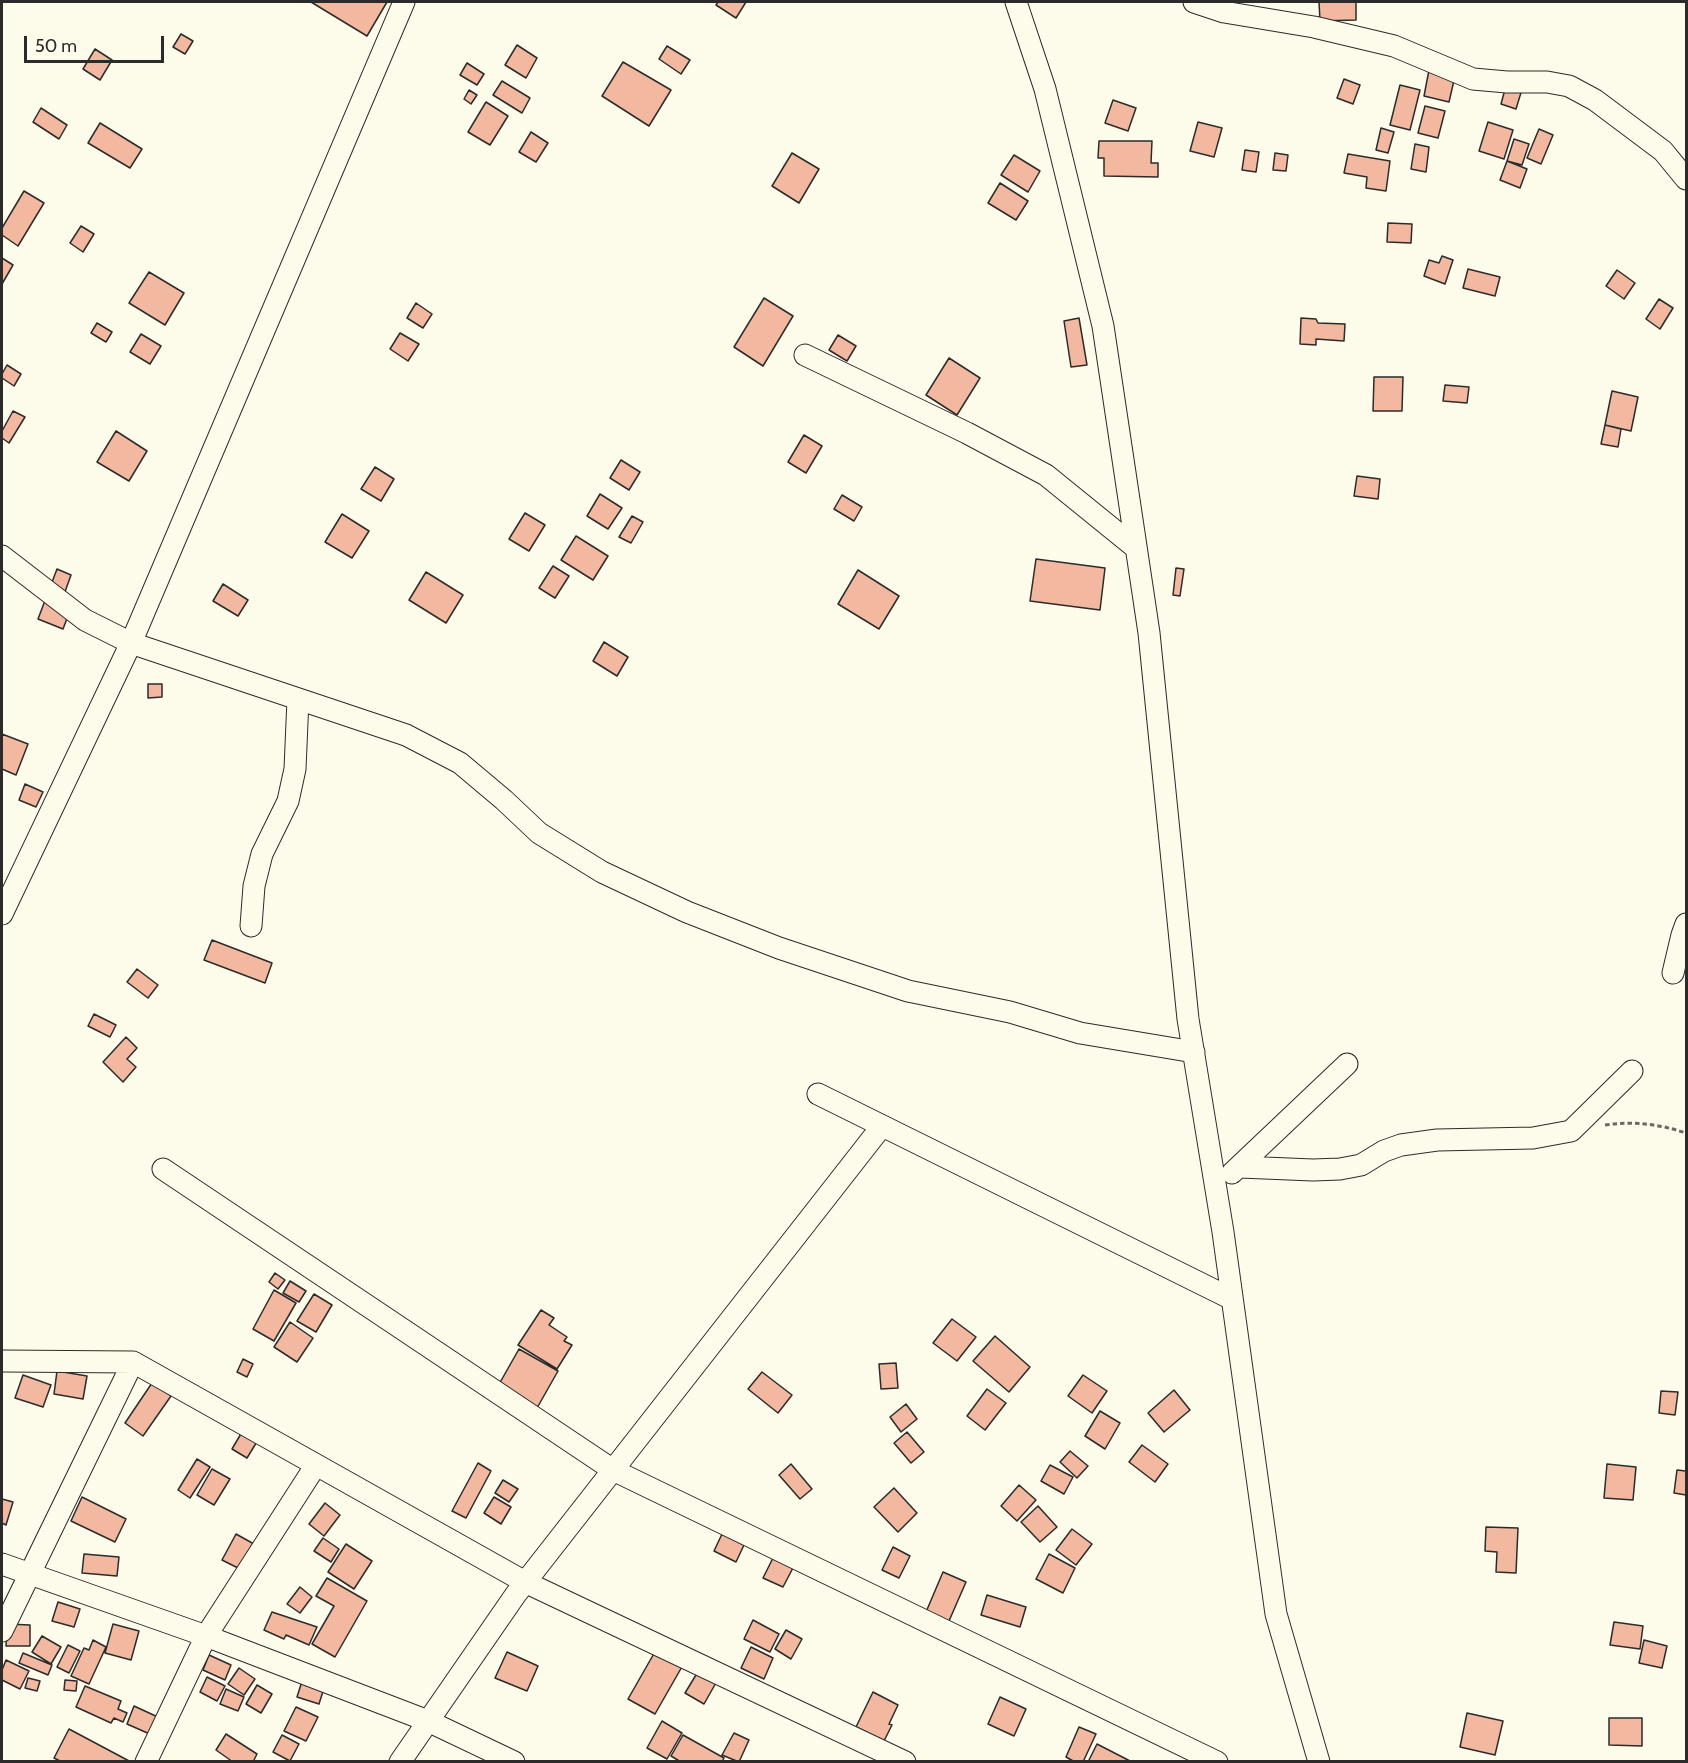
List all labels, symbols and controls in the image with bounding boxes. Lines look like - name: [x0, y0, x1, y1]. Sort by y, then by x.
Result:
- scale bar: [27, 24, 166, 62]
- text: 50 m: [35, 35, 77, 57]

